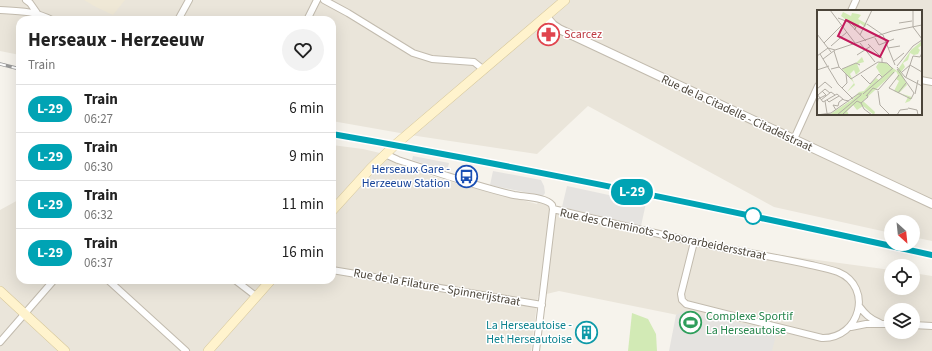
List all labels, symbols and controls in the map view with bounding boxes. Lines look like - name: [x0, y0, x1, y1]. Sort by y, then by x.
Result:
- inset map: [817, 10, 922, 115]
- pharmacy icon: Scarcez: [535, 21, 561, 47]
- place label: Scarcez: [564, 26, 602, 43]
- text: Herseaux - Herzeeuw: [28, 27, 204, 54]
- button: heart: [282, 29, 324, 71]
- text: Train: [28, 56, 55, 74]
- street label: Rue de la Citadelle - Citadelstraat: [658, 71, 815, 156]
- text: Train: [84, 89, 118, 110]
- text: 6 min: [289, 98, 324, 119]
- text: L-29: [37, 99, 63, 119]
- text: 06:27: [84, 110, 113, 128]
- text: Train: [84, 137, 118, 158]
- text: 9 min: [289, 146, 324, 167]
- text: L-29: [37, 147, 63, 167]
- text: 06:30: [84, 158, 113, 176]
- place label: Herseaux Gare - Herzeeuw Station: [362, 161, 450, 192]
- bus stop icon: Herseaux Gare - Herzeeuw Station: [453, 163, 479, 189]
- line badge: L-29: [604, 179, 660, 205]
- text: L-29: [619, 182, 645, 202]
- text: Train: [84, 185, 118, 206]
- text: 11 min: [282, 194, 324, 215]
- text: L-29: [37, 195, 63, 215]
- street label: Rue des Cheminots - Spoorarbeidersstraat: [558, 204, 768, 265]
- text: 06:32: [84, 206, 113, 224]
- unlabelled marker: [744, 207, 762, 225]
- north arrow: [884, 215, 920, 251]
- map controls: [884, 215, 920, 339]
- text: Train: [84, 233, 118, 254]
- text: 16 min: [282, 242, 324, 263]
- text: L-29: [37, 243, 63, 263]
- text: 06:37: [84, 254, 113, 272]
- button: locate: [884, 259, 920, 295]
- street label: Rue de la Filature - Spinnerijstraat: [352, 264, 522, 311]
- button: layers: [884, 303, 920, 339]
- place label: Complexe Sportif La Herseautoise: [706, 308, 793, 339]
- sports icon: Complexe Sportif La Herseautoise: [678, 310, 704, 336]
- place label: La Herseautoise - Het Herseautoise: [486, 317, 572, 348]
- building icon: La Herseautoise - Het Herseautoise: [574, 319, 600, 345]

